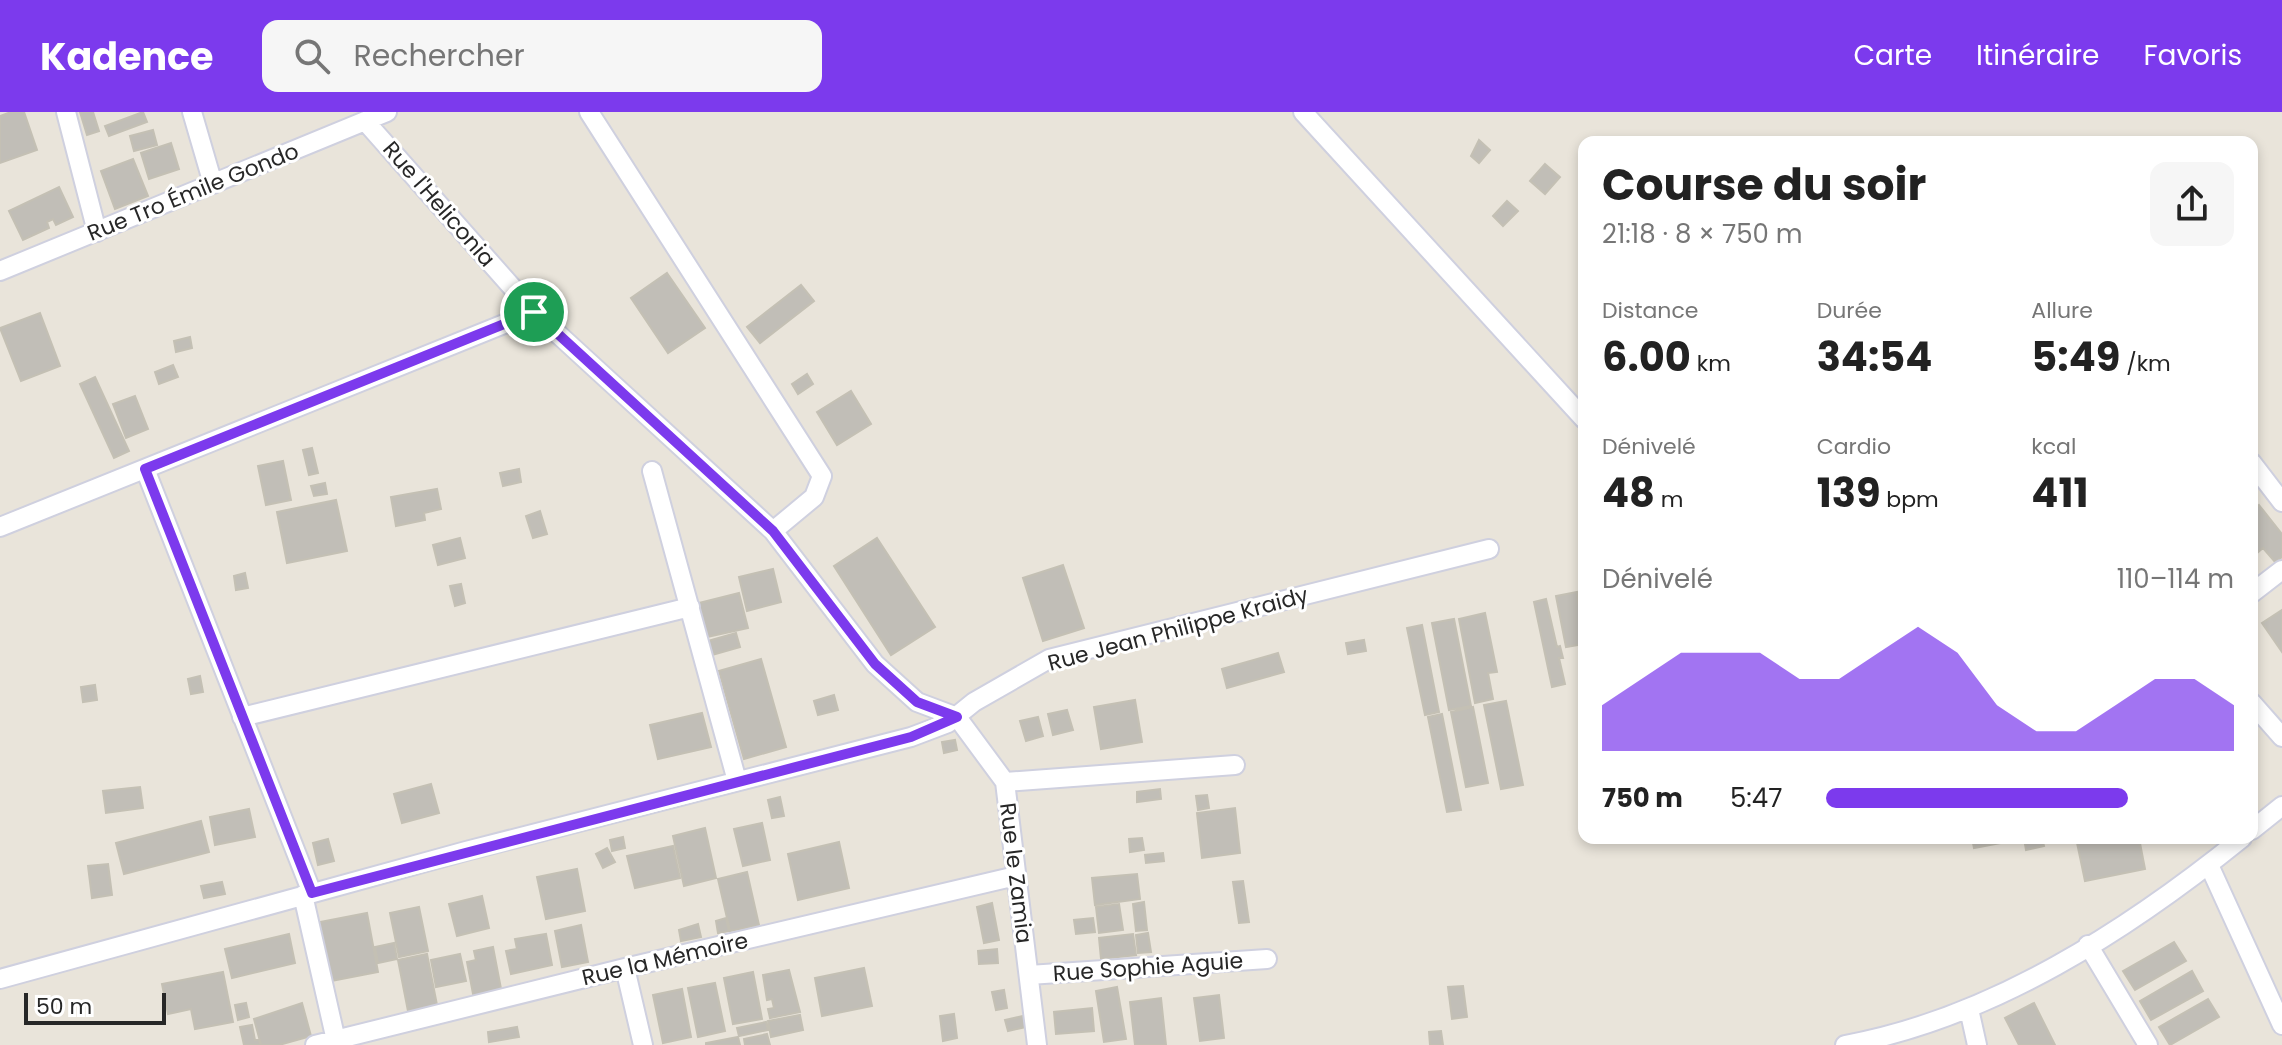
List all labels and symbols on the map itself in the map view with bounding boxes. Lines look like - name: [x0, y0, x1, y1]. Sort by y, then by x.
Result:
- street label: Rue l'Heliconia: [376, 134, 502, 274]
- street label: Rue Tro Émile Gondo: [83, 135, 303, 249]
- pin: [500, 278, 568, 346]
- street label: Rue Jean Philippe Kraidy: [1044, 579, 1312, 679]
- street label: Rue le Zamia: [992, 801, 1040, 945]
- street label: Rue la Mémoire: [579, 925, 751, 993]
- street label: Rue Sophie Aguie: [1052, 945, 1244, 989]
- scale bar: [24, 989, 166, 1025]

